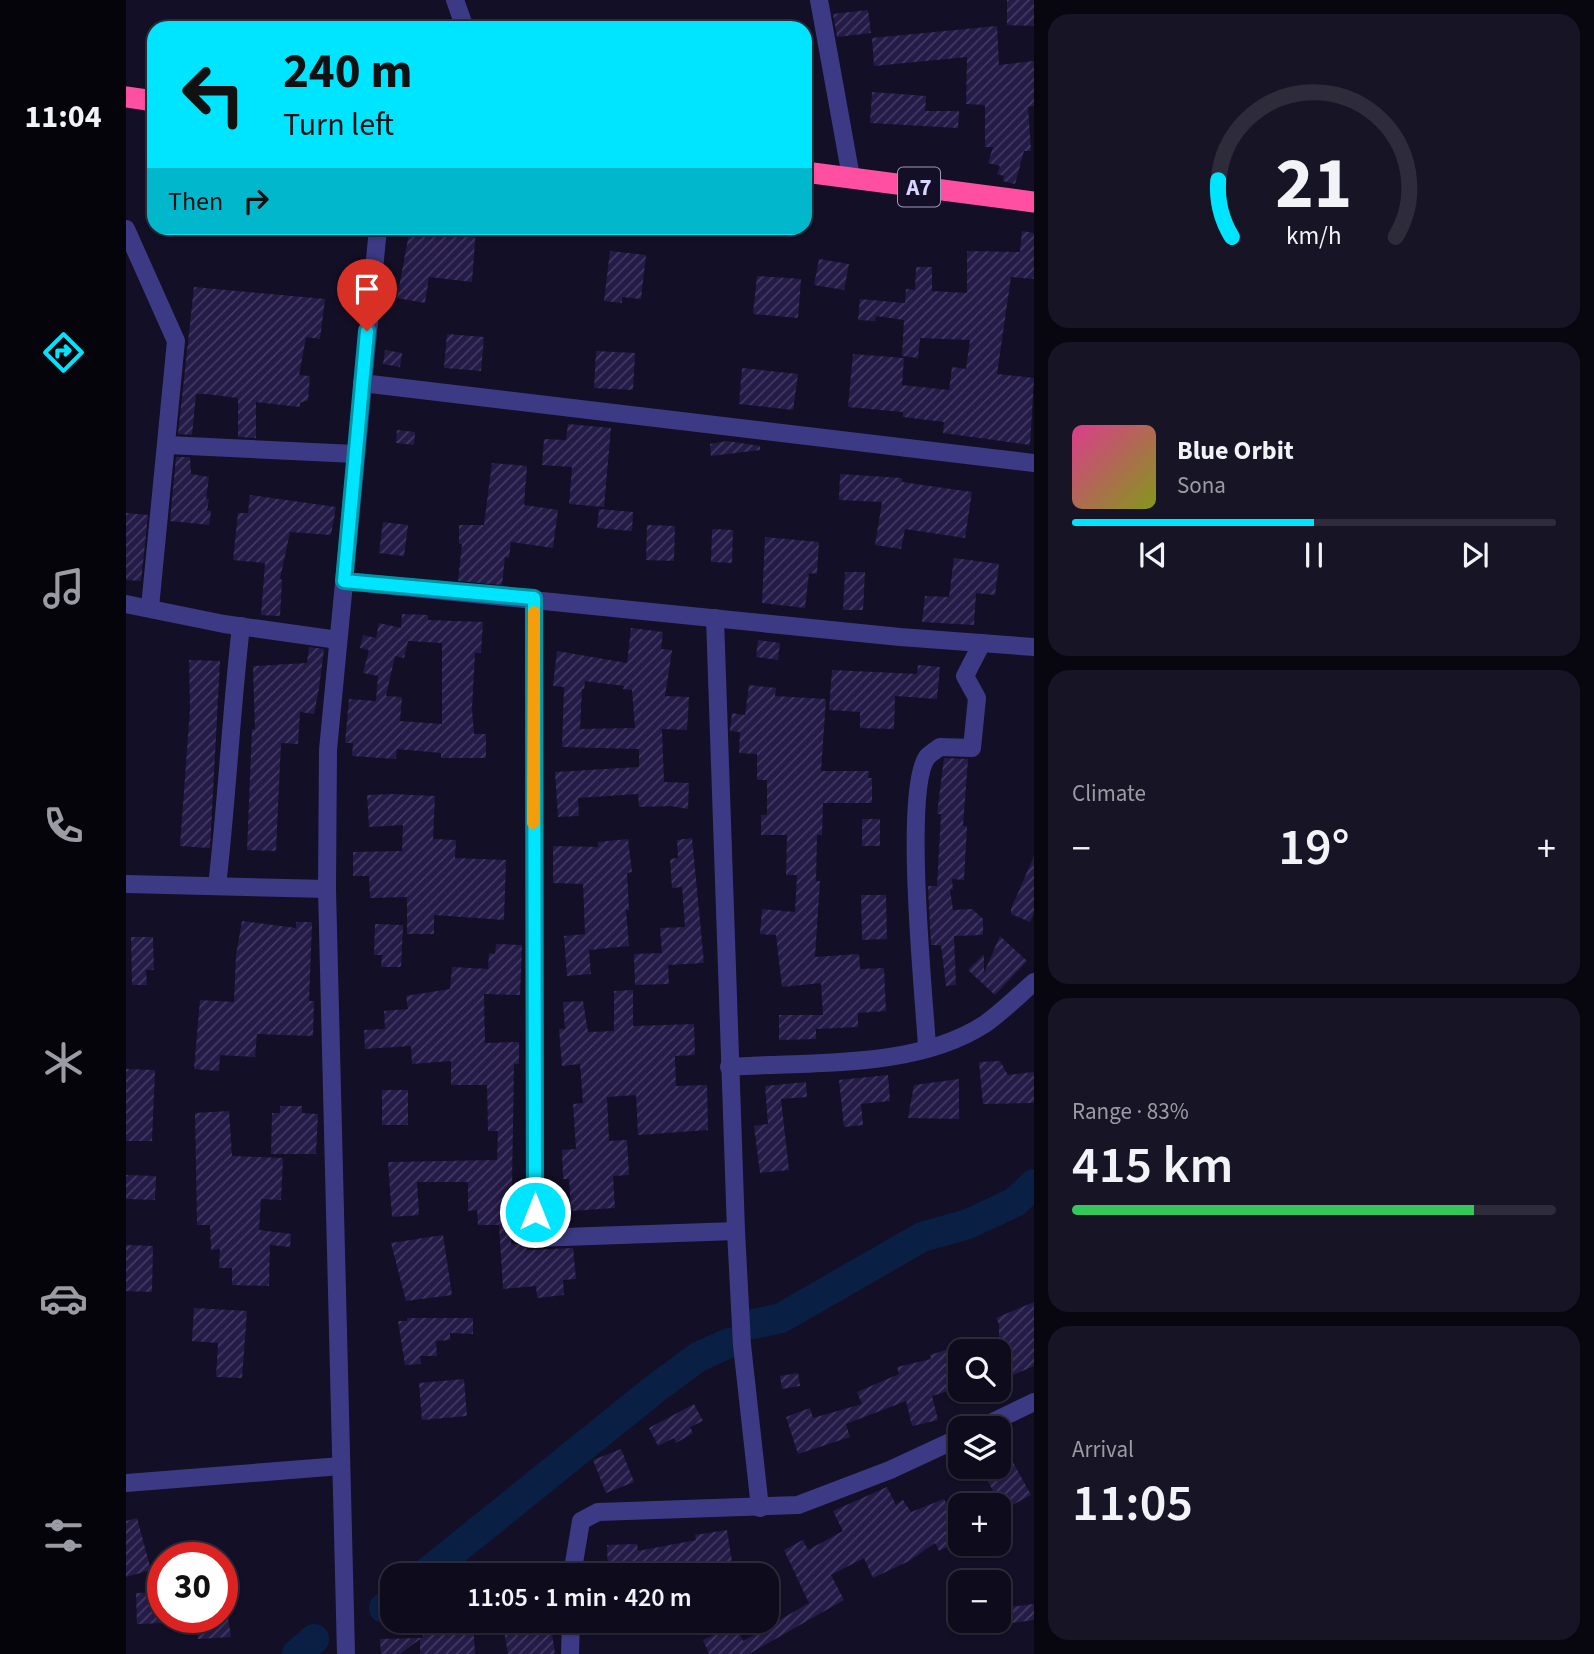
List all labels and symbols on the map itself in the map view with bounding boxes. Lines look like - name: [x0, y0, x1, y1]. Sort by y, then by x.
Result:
- road number: A7: [898, 168, 940, 206]
- pin: [337, 259, 397, 331]
- position arrow: [498, 1175, 572, 1249]
- speed limit sign: 30: [147, 1542, 238, 1633]

